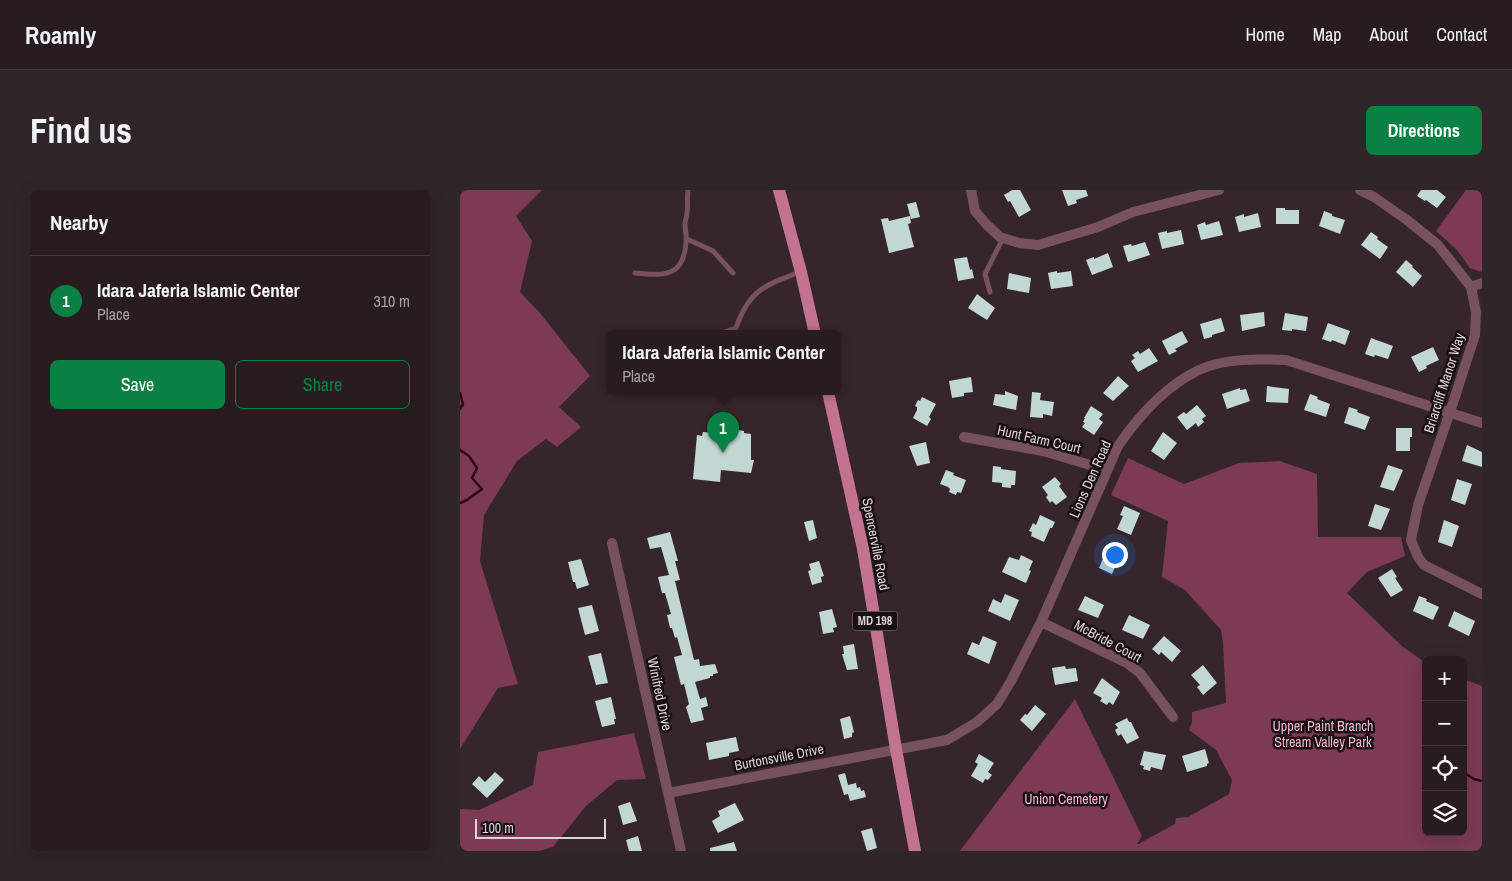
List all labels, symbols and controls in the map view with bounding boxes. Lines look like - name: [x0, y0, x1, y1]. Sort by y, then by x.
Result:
- text: Roamly: [25, 19, 96, 51]
- text: Home: [1245, 22, 1285, 47]
- text: Map: [1313, 22, 1342, 47]
- text: About: [1370, 22, 1408, 47]
- text: Contact: [1436, 22, 1487, 47]
- button: Directions: [1366, 106, 1482, 155]
- text: Find us: [30, 107, 132, 154]
- text: Nearby: [50, 208, 108, 237]
- text: Idara Jaferia Islamic Center: [97, 277, 300, 303]
- text: 1: [62, 290, 70, 312]
- text: 310 m: [374, 290, 410, 312]
- text: Place: [97, 303, 130, 325]
- popup: [606, 330, 841, 395]
- street label: Briarcliff Manor Way: [1419, 331, 1469, 435]
- text: Idara Jaferia Islamic Center: [622, 339, 825, 365]
- button: Save: [50, 360, 225, 409]
- button: Share: [235, 360, 410, 409]
- text: Place: [622, 365, 655, 387]
- pin: 1: [707, 412, 739, 453]
- street label: Hunt Farm Court: [996, 421, 1082, 457]
- street label: Lions Den Road: [1065, 437, 1115, 521]
- street label: Spencerville Road: [858, 496, 894, 592]
- your location: [1102, 542, 1128, 568]
- road number: MD 198: [852, 612, 898, 631]
- street label: McBride Court: [1071, 616, 1145, 666]
- street label: Winifred Drive: [644, 656, 676, 732]
- map controls: [1422, 656, 1467, 836]
- button: +: [1422, 656, 1467, 701]
- button: −: [1422, 701, 1467, 746]
- park label: Upper Paint Branch Stream Valley Park: [1273, 717, 1373, 751]
- street label: Burtonsville Drive: [733, 740, 825, 774]
- button: locate: [1422, 746, 1467, 791]
- park label: Union Cemetery: [1024, 790, 1108, 808]
- button: layers: [1422, 791, 1467, 836]
- scale bar: [475, 816, 606, 839]
- text: 100 m: [482, 819, 514, 837]

